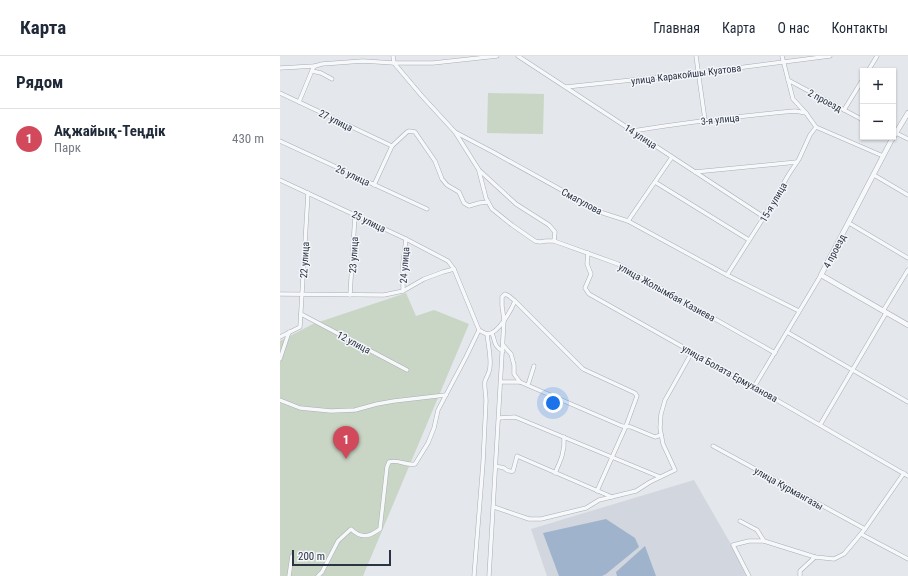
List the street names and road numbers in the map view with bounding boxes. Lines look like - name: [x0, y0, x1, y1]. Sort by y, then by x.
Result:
- street label: улица Каракойшы Куатова: [630, 62, 742, 87]
- street label: 2 проезд: [806, 87, 844, 114]
- street label: 27 улица: [317, 108, 355, 133]
- street label: 3-я улица: [700, 112, 740, 127]
- street label: 14 улица: [622, 122, 659, 151]
- street label: 26 улица: [334, 163, 372, 188]
- street label: 15-я улица: [758, 180, 789, 224]
- street label: Смагулова: [560, 186, 604, 217]
- street label: 25 улица: [350, 209, 388, 234]
- street label: 4 проезд: [821, 232, 848, 270]
- street label: 23 улица: [347, 236, 360, 273]
- street label: 22 улица: [298, 241, 311, 278]
- street label: 24 улица: [398, 246, 411, 284]
- street label: улица Жолымбая Казиева: [616, 261, 717, 324]
- street label: 12 улица: [335, 329, 373, 356]
- street label: улица Болата Ермуханова: [680, 343, 780, 404]
- street label: улица Курмангазы: [752, 465, 825, 512]

